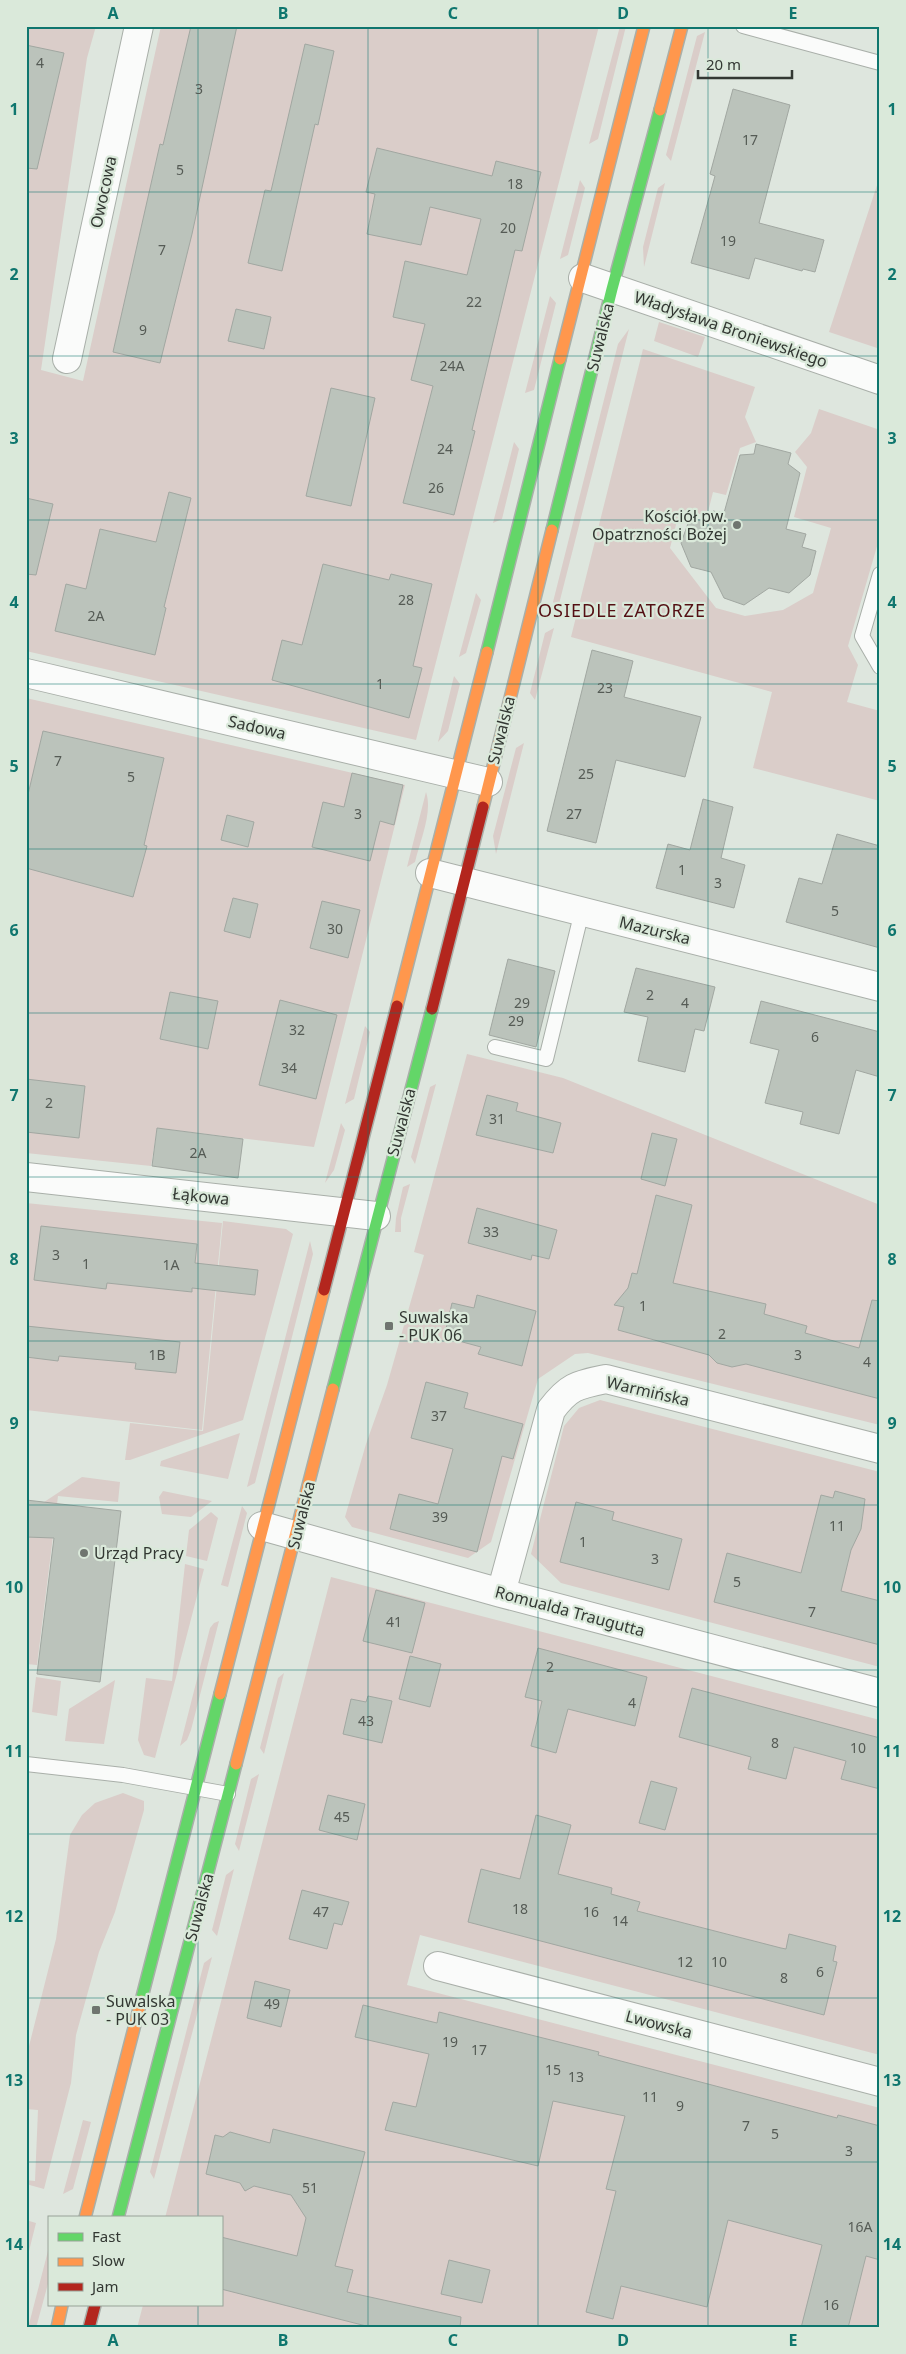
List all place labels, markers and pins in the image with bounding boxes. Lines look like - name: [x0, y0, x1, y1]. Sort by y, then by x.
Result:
- place label: Kościół pw. Opatrzności Bożej: [592, 505, 727, 545]
- marker: Kościół pw. Opatrzności Bożej: [731, 519, 743, 531]
- place label: Suwalska - PUK 06: [399, 1306, 469, 1346]
- marker: Suwalska - PUK 06: [383, 1320, 395, 1332]
- place label: Urząd Pracy: [94, 1542, 184, 1564]
- marker: Urząd Pracy: [78, 1547, 90, 1559]
- place label: Suwalska - PUK 03: [106, 1990, 176, 2030]
- marker: Suwalska - PUK 03: [90, 2004, 102, 2016]

